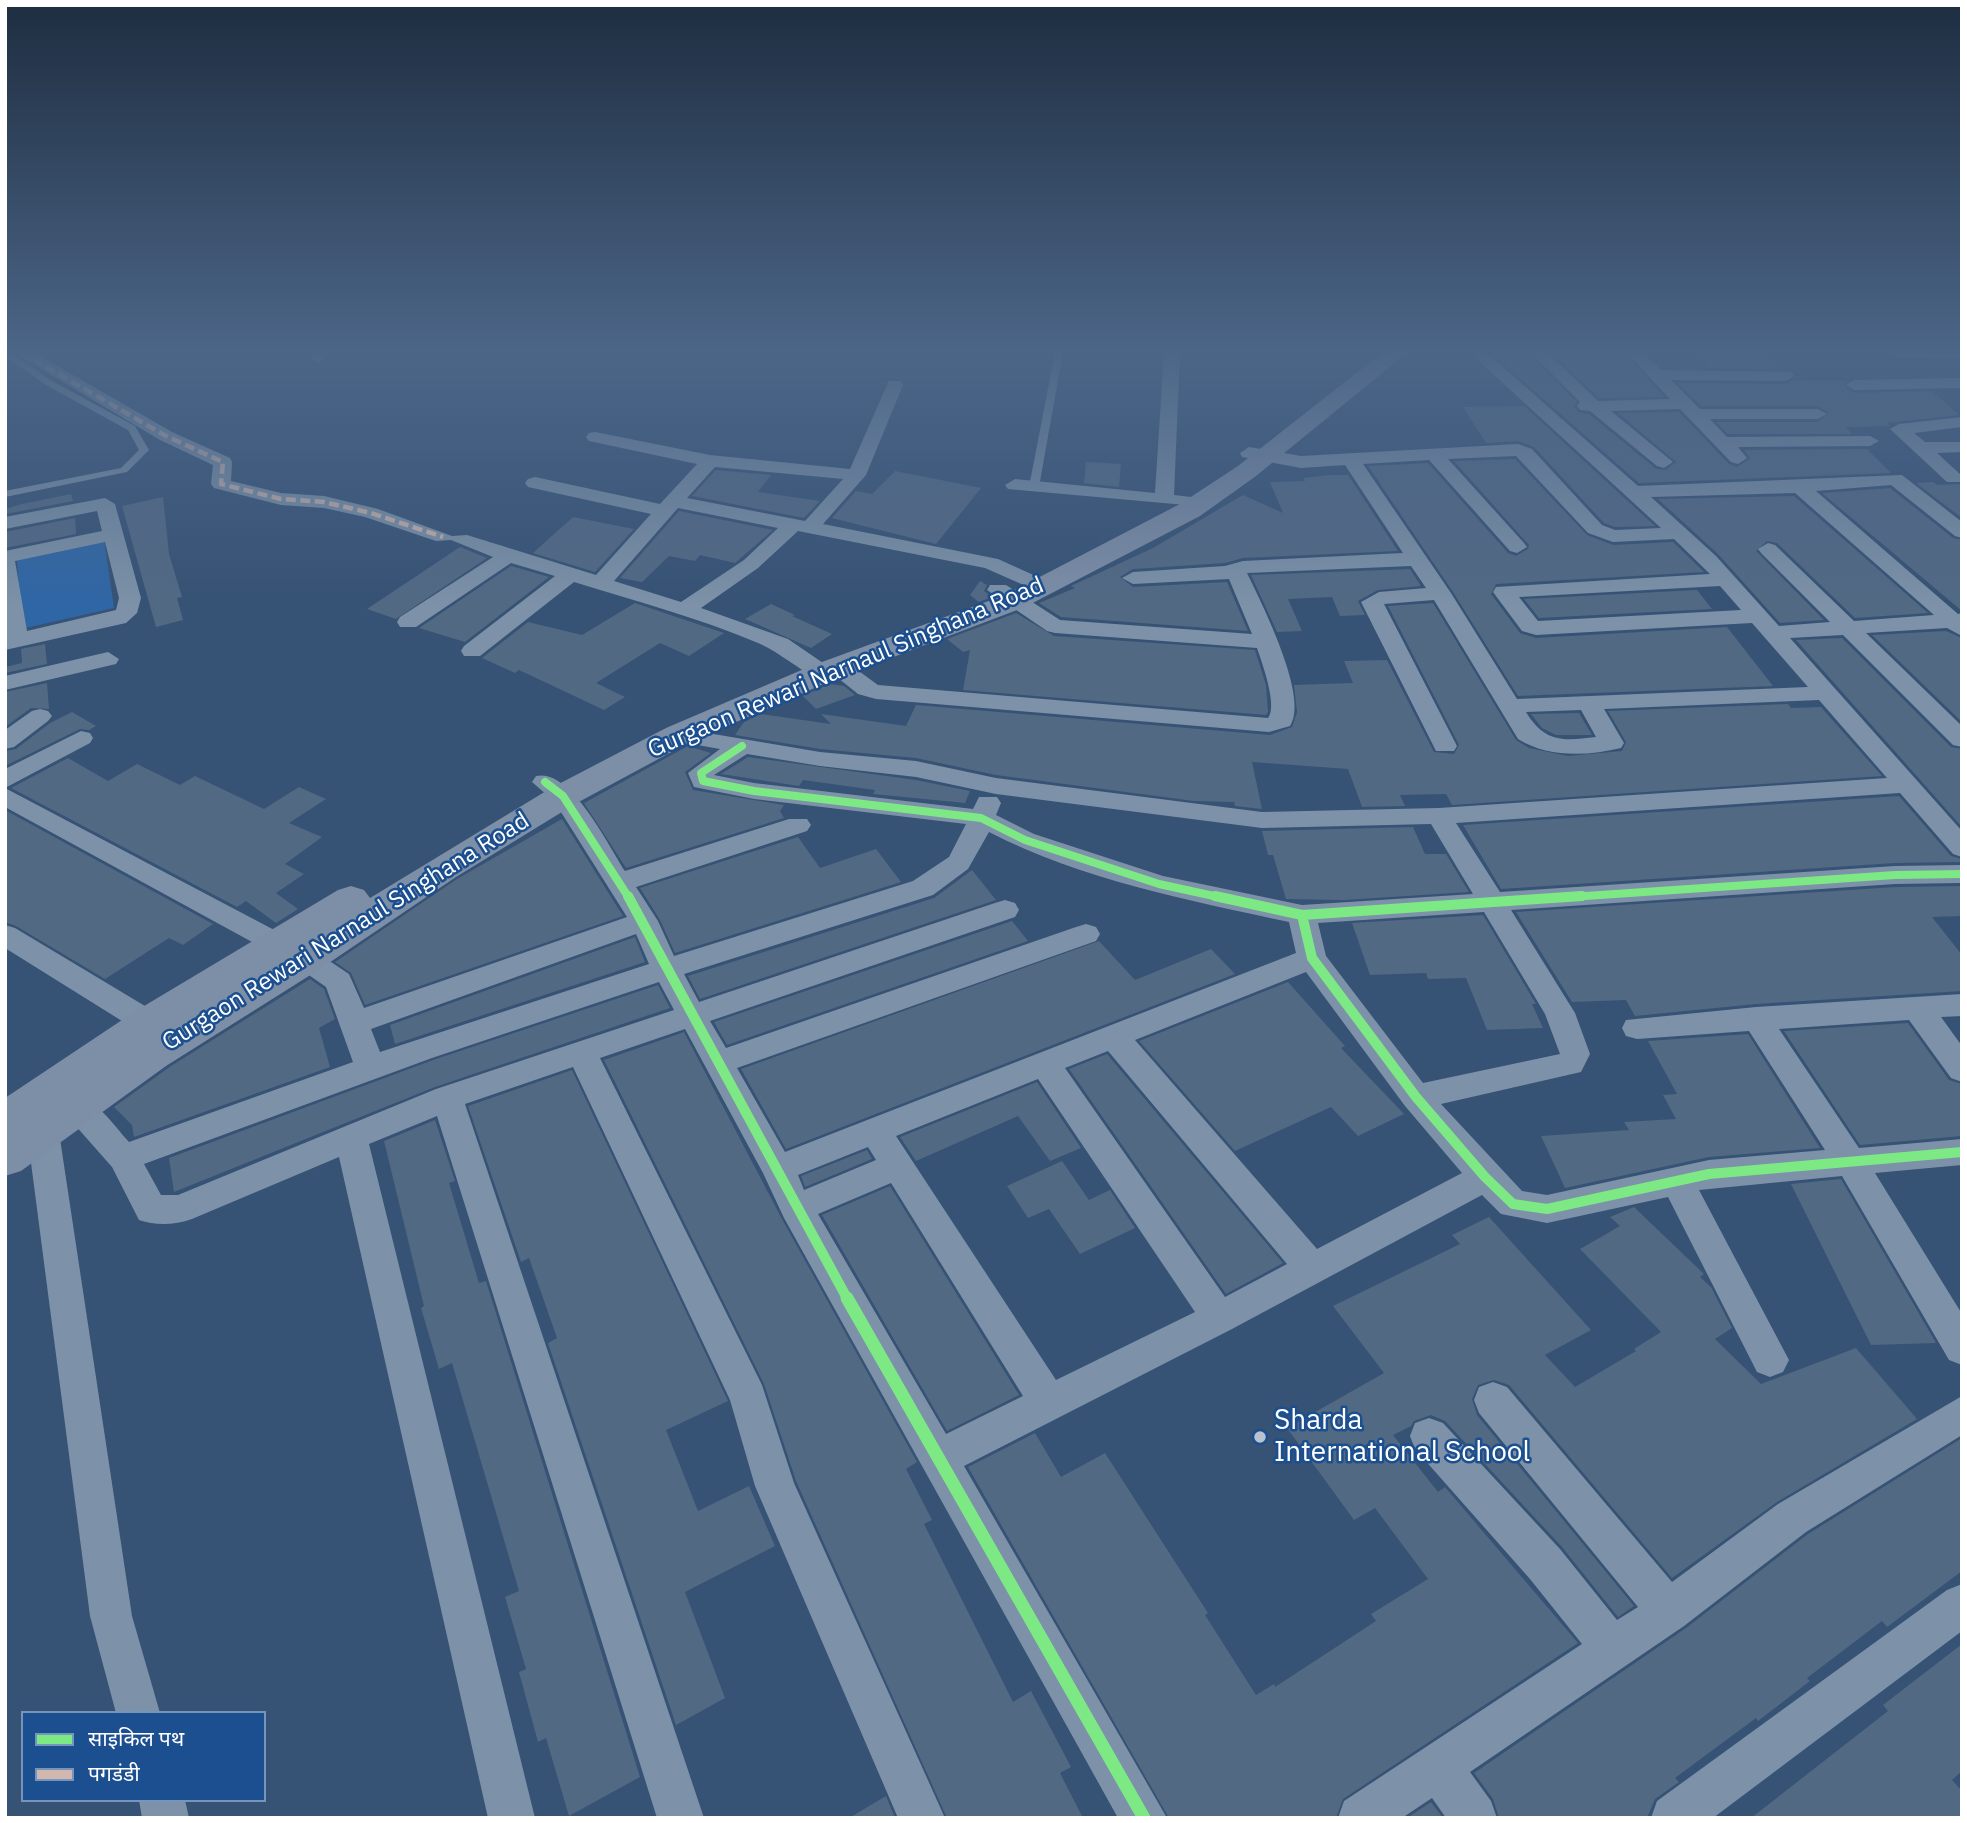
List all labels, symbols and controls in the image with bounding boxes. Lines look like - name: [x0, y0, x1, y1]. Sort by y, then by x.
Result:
- street label: Gurgaon Rewari Narnaul Singhana Road: [644, 571, 1048, 765]
- street label: Gurgaon Rewari Narnaul Singhana Road: [157, 807, 535, 1057]
- place label: Sharda International School: [1274, 1404, 1530, 1470]
- marker: Sharda International School: [1252, 1429, 1268, 1445]
- legend: [21, 1711, 266, 1802]
- text: साइकिल पथ: [88, 1724, 184, 1752]
- text: पगडंडी: [88, 1759, 140, 1787]

